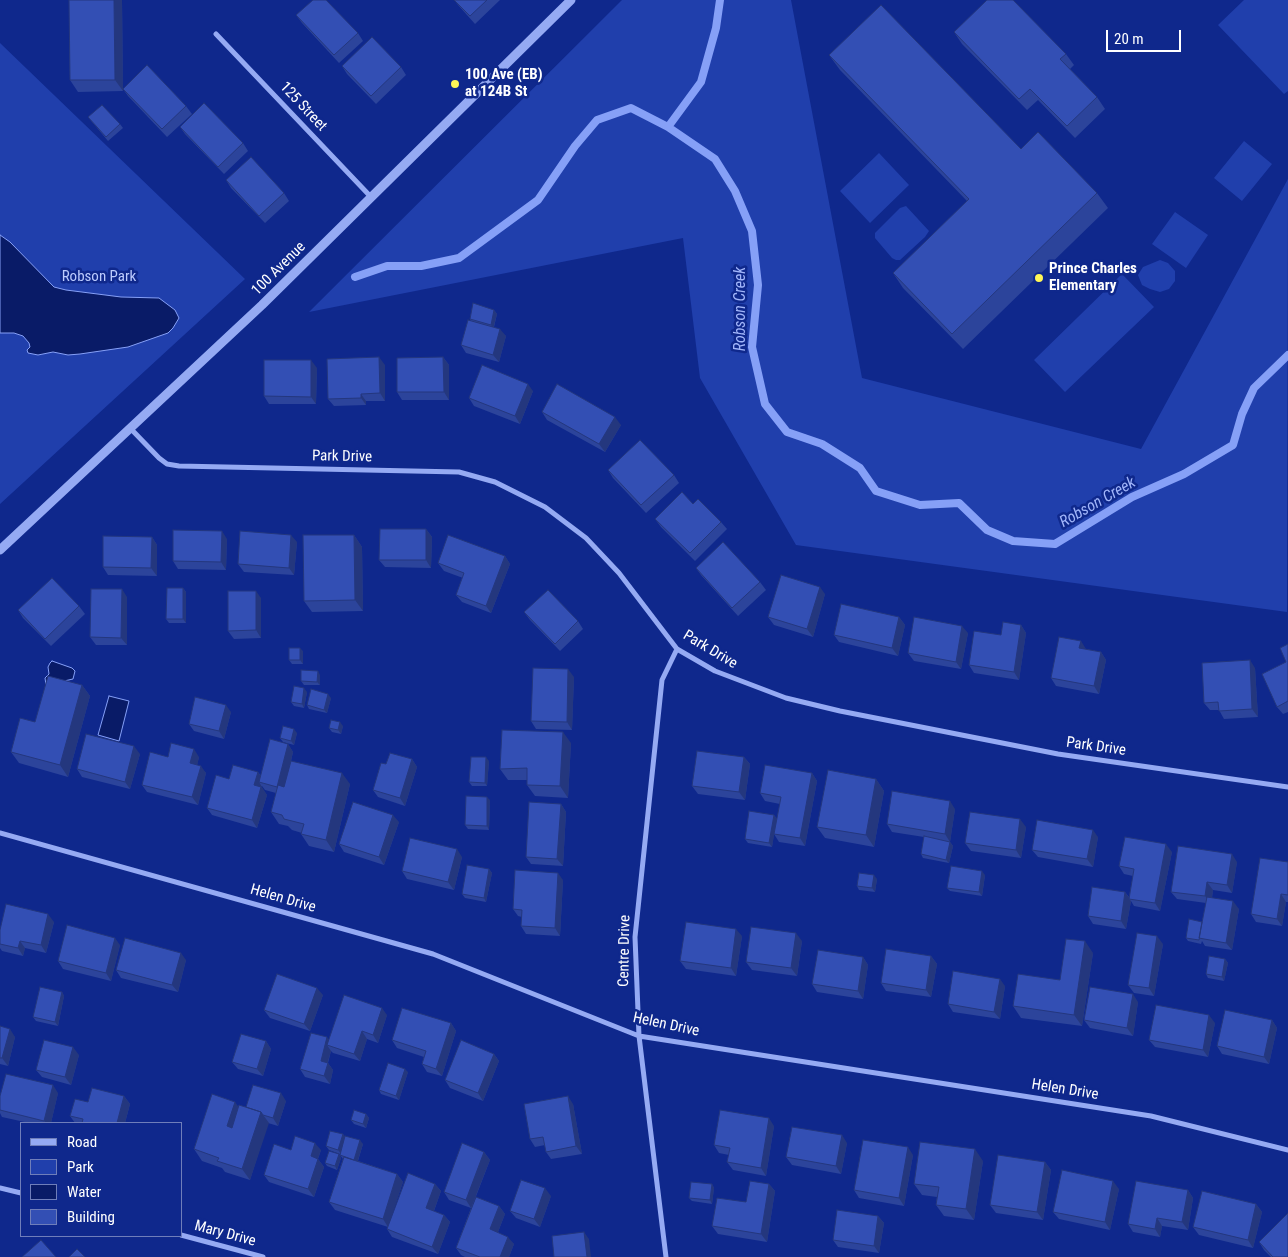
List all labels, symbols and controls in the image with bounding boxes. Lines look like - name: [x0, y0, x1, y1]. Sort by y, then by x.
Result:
- scale bar: [1108, 20, 1183, 52]
- text: 20 m: [1114, 30, 1144, 48]
- place label: 100 Ave (EB) at 124B St: [465, 66, 543, 101]
- marker: 100 Ave (EB) at 124B St: [449, 78, 461, 90]
- street label: 125 Street: [276, 79, 330, 135]
- street label: 100 Avenue: [248, 238, 310, 300]
- place label: Prince Charles Elementary: [1049, 260, 1137, 295]
- water label: Robson Creek: [731, 267, 751, 351]
- park label: Robson Park: [62, 268, 136, 286]
- marker: Prince Charles Elementary: [1033, 272, 1045, 284]
- street label: Park Drive: [312, 447, 372, 467]
- water label: Robson Creek: [1057, 474, 1139, 532]
- street label: Park Drive: [680, 627, 740, 673]
- street label: Park Drive: [1065, 734, 1127, 760]
- street label: Helen Drive: [248, 881, 318, 917]
- street label: Centre Drive: [615, 915, 635, 987]
- street label: Helen Drive: [631, 1009, 701, 1041]
- street label: Helen Drive: [1030, 1076, 1100, 1104]
- legend: [20, 1122, 182, 1237]
- text: Road: [67, 1133, 97, 1151]
- text: Park: [67, 1158, 94, 1176]
- text: Water: [67, 1183, 101, 1201]
- text: Building: [67, 1208, 115, 1226]
- street label: Mary Drive: [192, 1217, 258, 1251]

